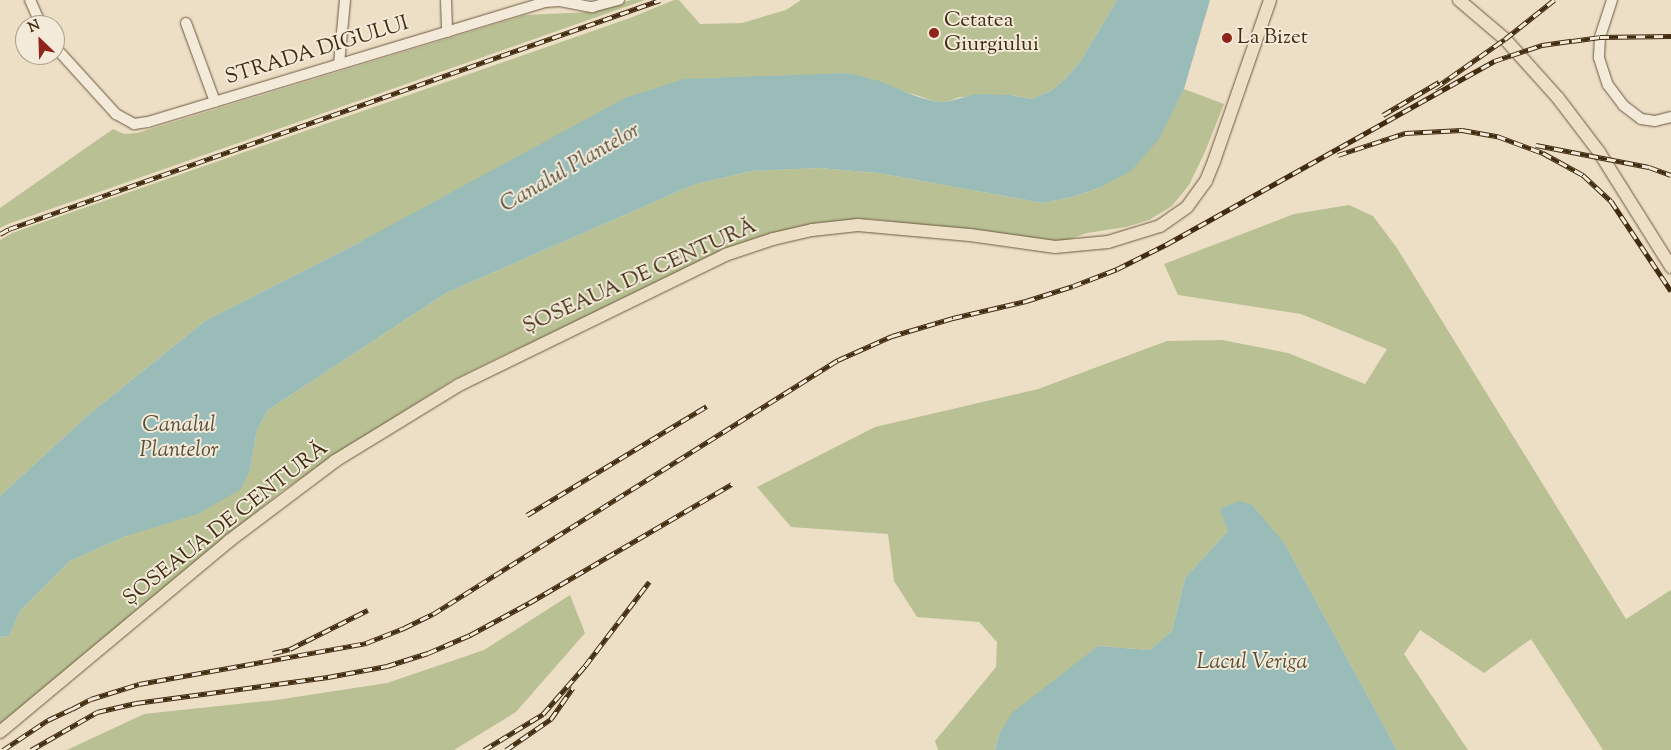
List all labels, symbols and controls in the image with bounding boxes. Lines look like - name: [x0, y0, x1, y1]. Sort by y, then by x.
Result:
- place label: Cetatea Giurgiului: [944, 8, 1039, 58]
- street label: STRADA DIGULUI: [222, 11, 412, 91]
- north arrow: [15, 15, 65, 65]
- text: N: [25, 16, 43, 39]
- place label: La Bizet: [1237, 25, 1308, 51]
- marker: Cetatea Giurgiului: [928, 27, 940, 39]
- marker: La Bizet: [1221, 32, 1233, 44]
- water label: Canalul Plantelor: [496, 118, 646, 220]
- street label: ȘOSEAUA DE CENTURĂ: [519, 214, 761, 340]
- water label: Canalul Plantelor: [140, 413, 218, 464]
- street label: ȘOSEAUA DE CENTURĂ: [119, 436, 333, 612]
- water label: Lacul Veriga: [1196, 651, 1308, 677]

